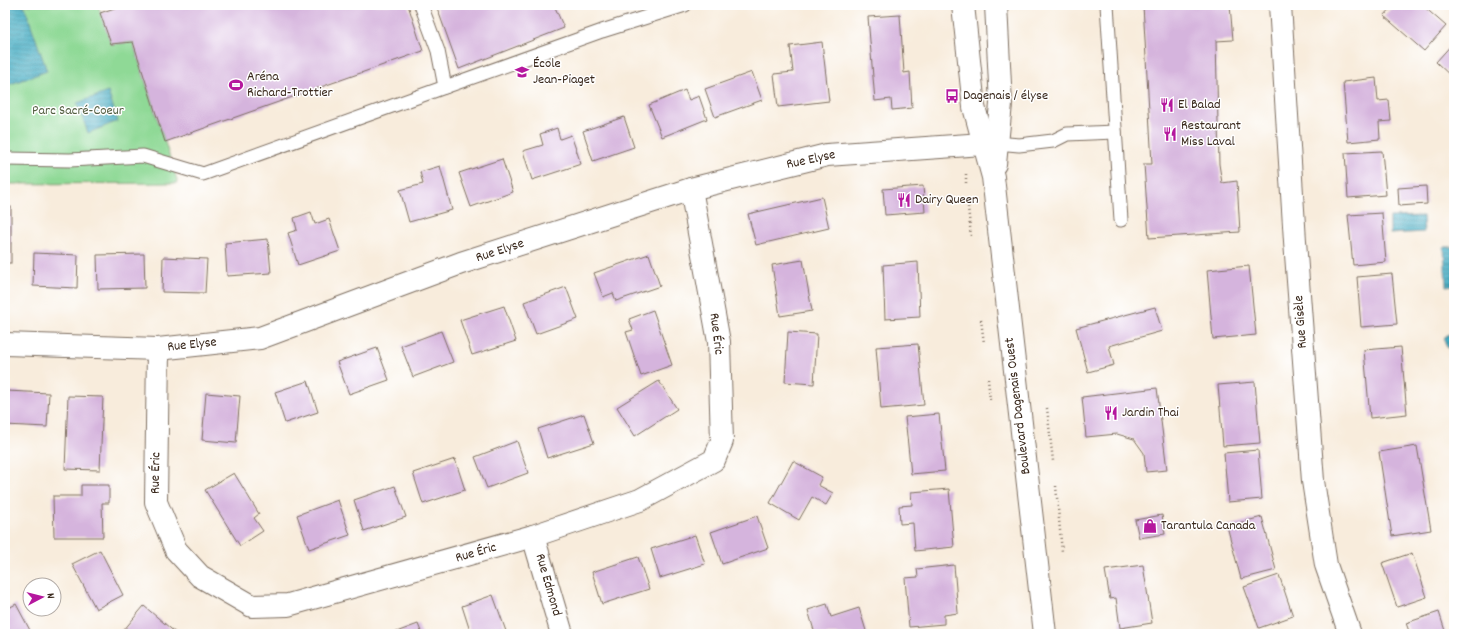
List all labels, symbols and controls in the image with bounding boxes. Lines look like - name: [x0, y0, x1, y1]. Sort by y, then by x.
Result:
- place label: École Jean-Piaget: [533, 54, 595, 90]
- school or university icon: École Jean-Piaget: [514, 64, 530, 80]
- place label: Aréna Richard-Trottier: [247, 67, 334, 103]
- sports icon: Aréna Richard-Trottier: [228, 77, 244, 93]
- place label: Dagenais / élyse: [963, 86, 1048, 106]
- bus stop icon: Dagenais / élyse: [944, 88, 960, 104]
- place label: El Balad: [1178, 95, 1221, 115]
- restaurant icon: El Balad: [1159, 97, 1175, 113]
- park label: Parc Sacré-Coeur: [32, 101, 125, 121]
- place label: Restaurant Miss Laval: [1181, 116, 1241, 152]
- restaurant icon: Restaurant Miss Laval: [1162, 126, 1178, 142]
- street label: Rue Elyse: [785, 145, 837, 175]
- place label: Dairy Queen: [915, 190, 978, 210]
- restaurant icon: Dairy Queen: [896, 192, 912, 208]
- street label: Rue Elyse: [473, 234, 527, 268]
- street label: Rue Gisèle: [1289, 295, 1313, 349]
- street label: Rue Éric: [704, 312, 729, 356]
- street label: Rue Elyse: [166, 332, 218, 358]
- street label: Boulevard Dagenais Ouest: [1000, 336, 1036, 476]
- place label: Jardin Thai: [1122, 403, 1179, 423]
- restaurant icon: Jardin Thai: [1103, 405, 1119, 421]
- street label: Rue Éric: [146, 451, 166, 494]
- place label: Tarantula Canada: [1161, 516, 1256, 536]
- shop icon: Tarantula Canada: [1142, 518, 1158, 534]
- street label: Rue Éric: [453, 538, 499, 568]
- street label: Rue Edmond: [530, 551, 566, 619]
- north arrow: [22, 577, 62, 617]
- text: N: [42, 592, 58, 600]

